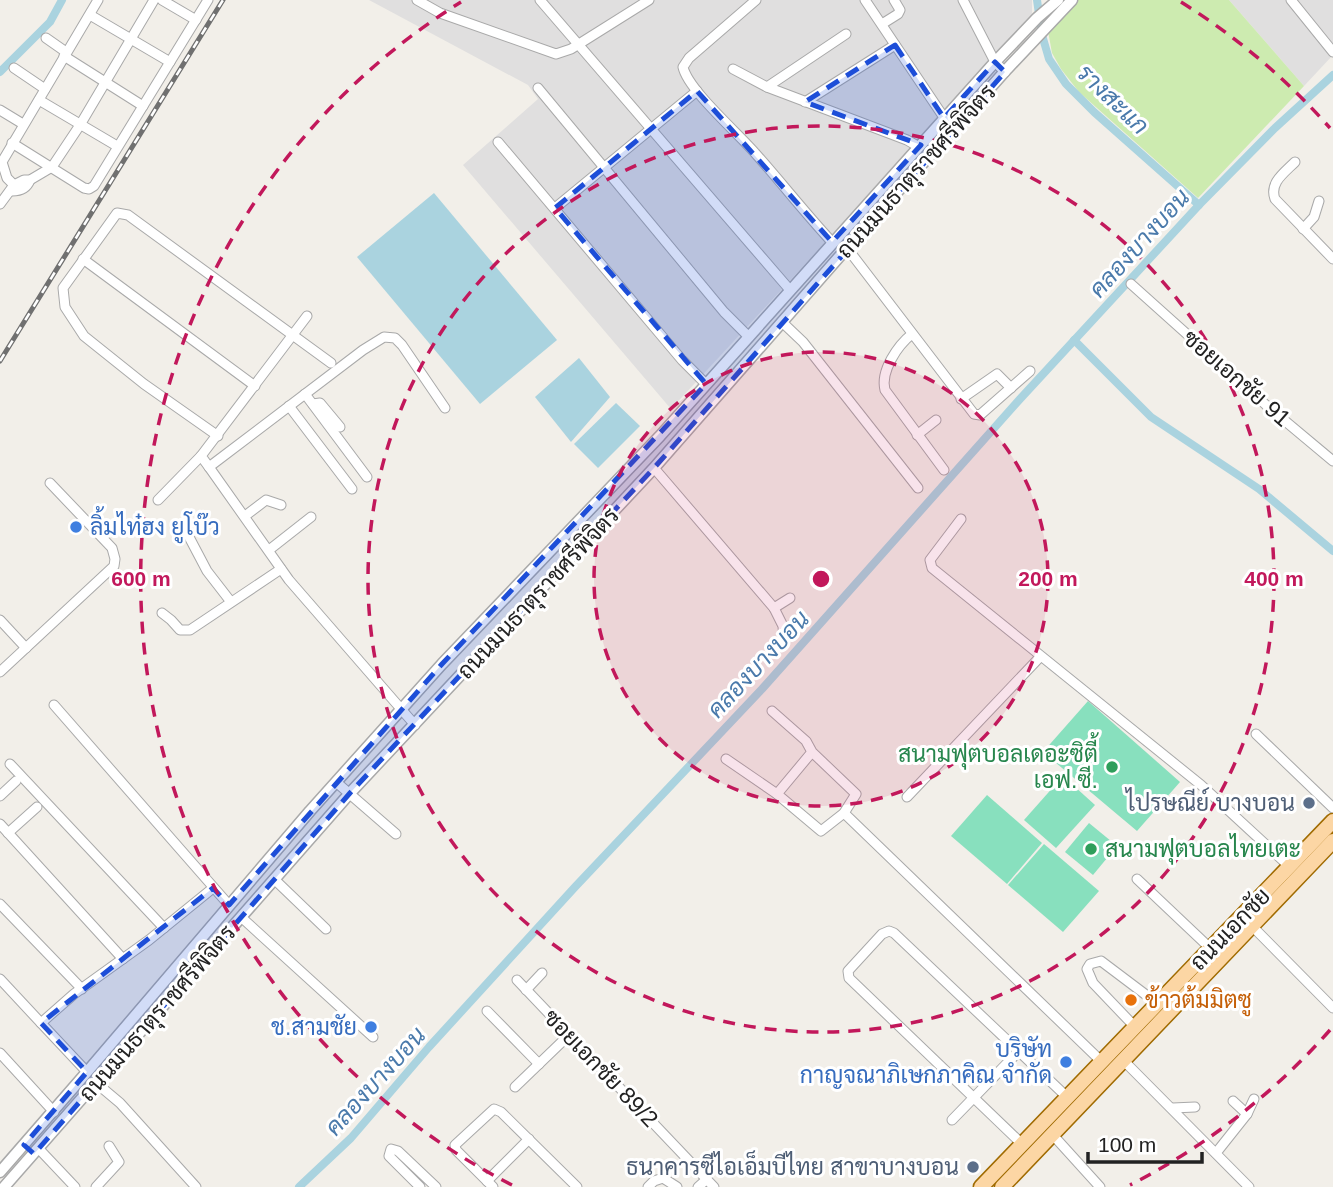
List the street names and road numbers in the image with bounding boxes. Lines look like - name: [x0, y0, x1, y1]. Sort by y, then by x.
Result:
- street label: ถนนมนธาตุราชศรีพิจิตร: [830, 77, 1003, 265]
- street label: ซอยเอกชัย 91: [1178, 324, 1297, 432]
- street label: ถนนมนธาตุราชศรีพิจิตร: [450, 501, 626, 686]
- street label: ถนนเอกชัย: [1184, 882, 1275, 975]
- street label: ถนนมนธาตุราชศรีพิจิตร: [72, 918, 243, 1108]
- street label: ซอยเอกชัย 89/2: [539, 1003, 664, 1132]

